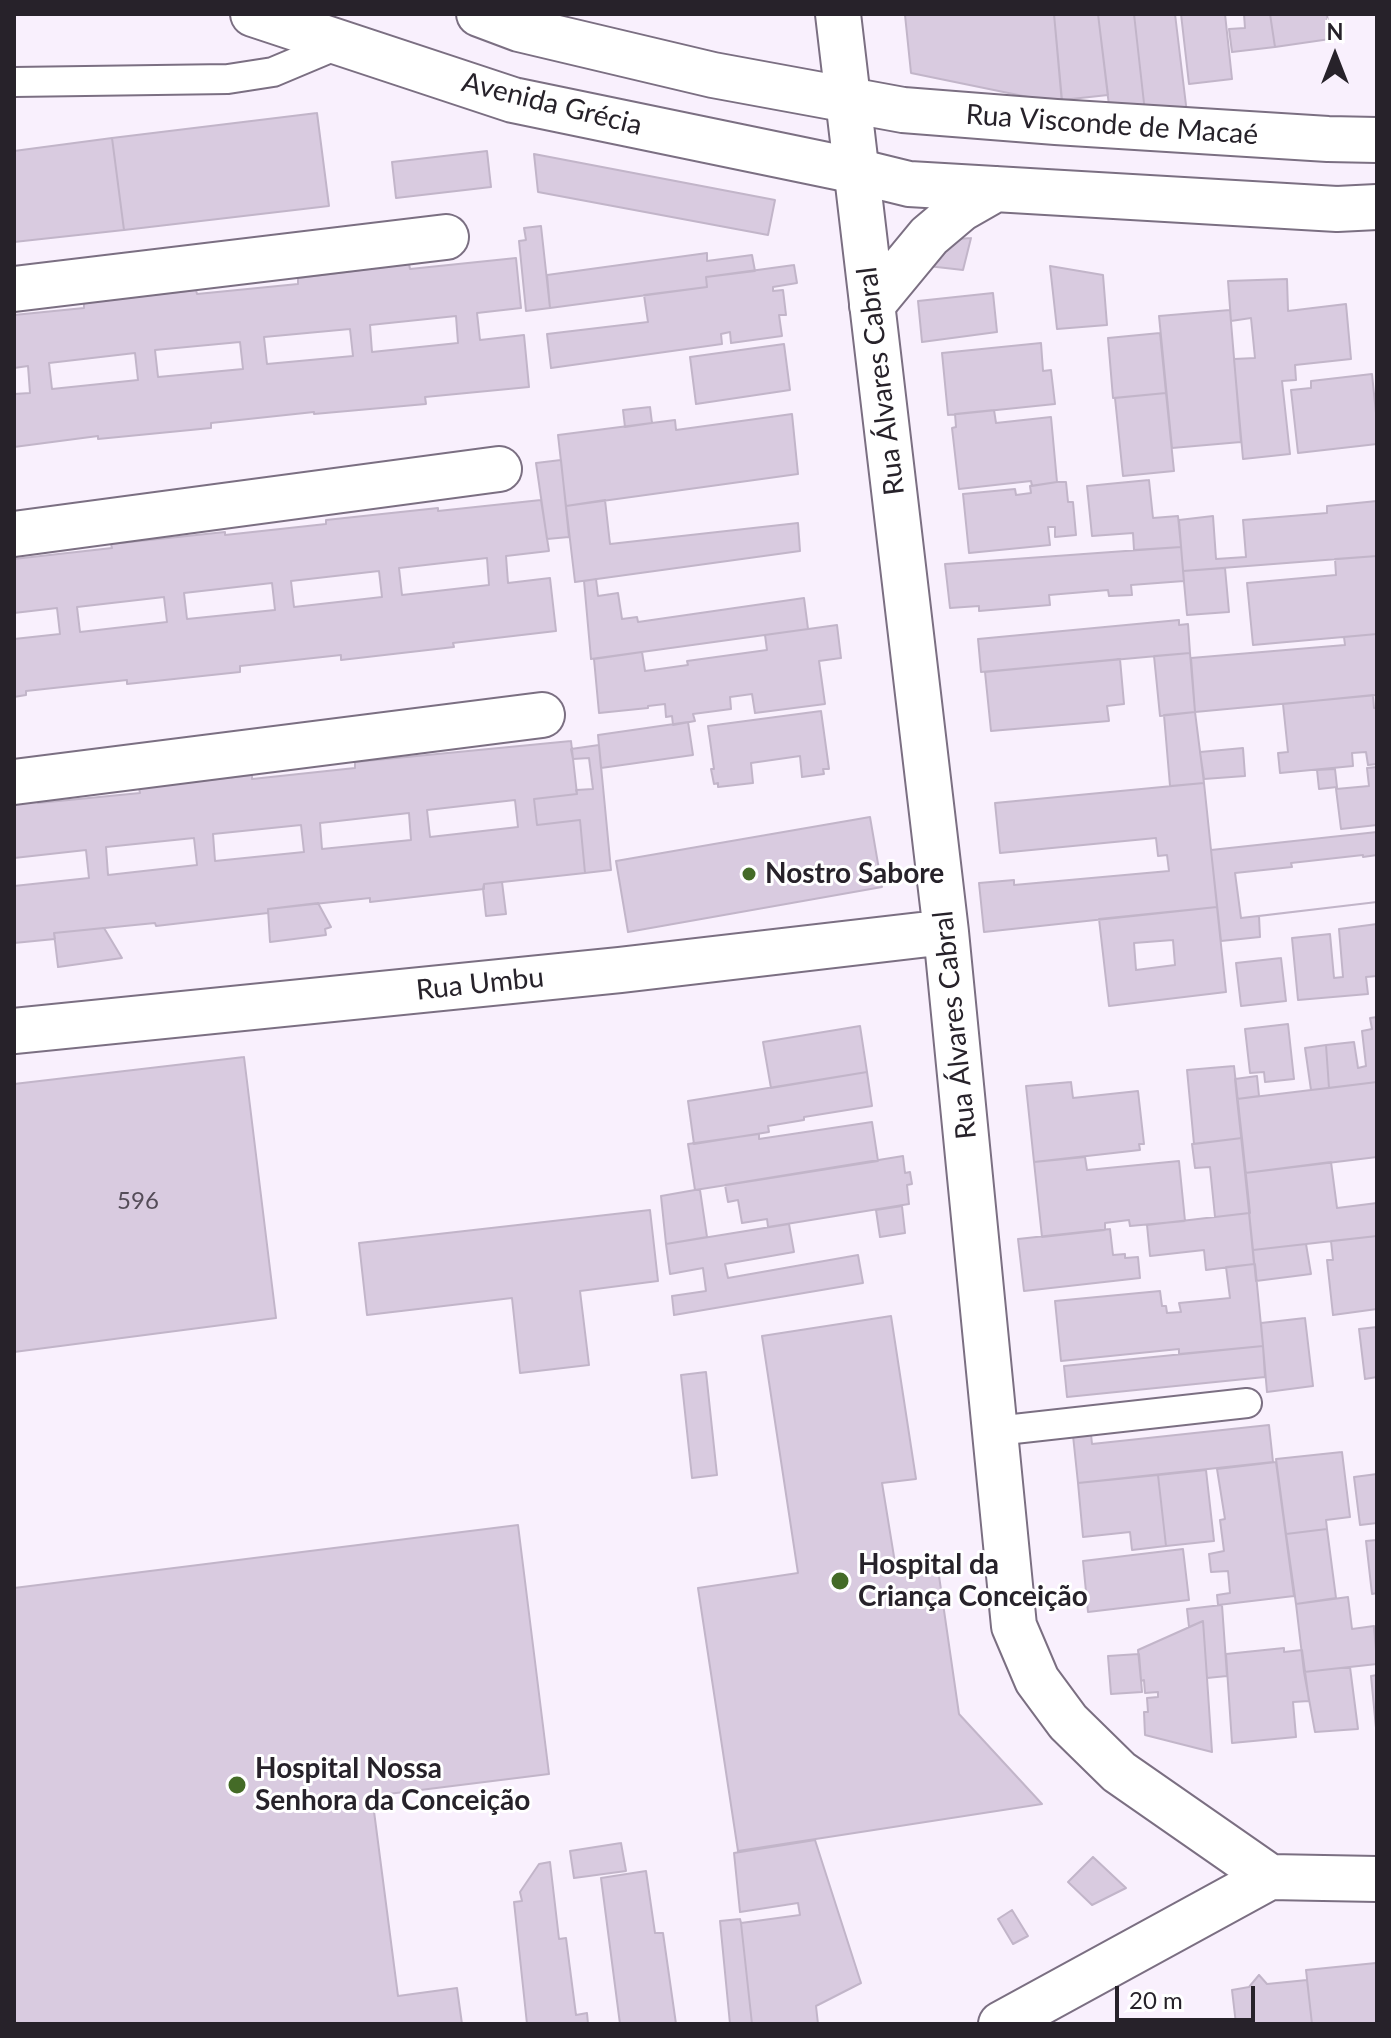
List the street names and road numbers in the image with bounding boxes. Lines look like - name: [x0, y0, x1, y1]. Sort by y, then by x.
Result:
- street label: Avenida Grécia: [458, 65, 646, 143]
- street label: Rua Visconde de Macaé: [965, 98, 1259, 152]
- street label: Rua Álvares Cabral: [850, 265, 912, 497]
- street label: Rua Álvares Cabral: [926, 909, 984, 1141]
- street label: Rua Umbu: [415, 961, 545, 1007]

